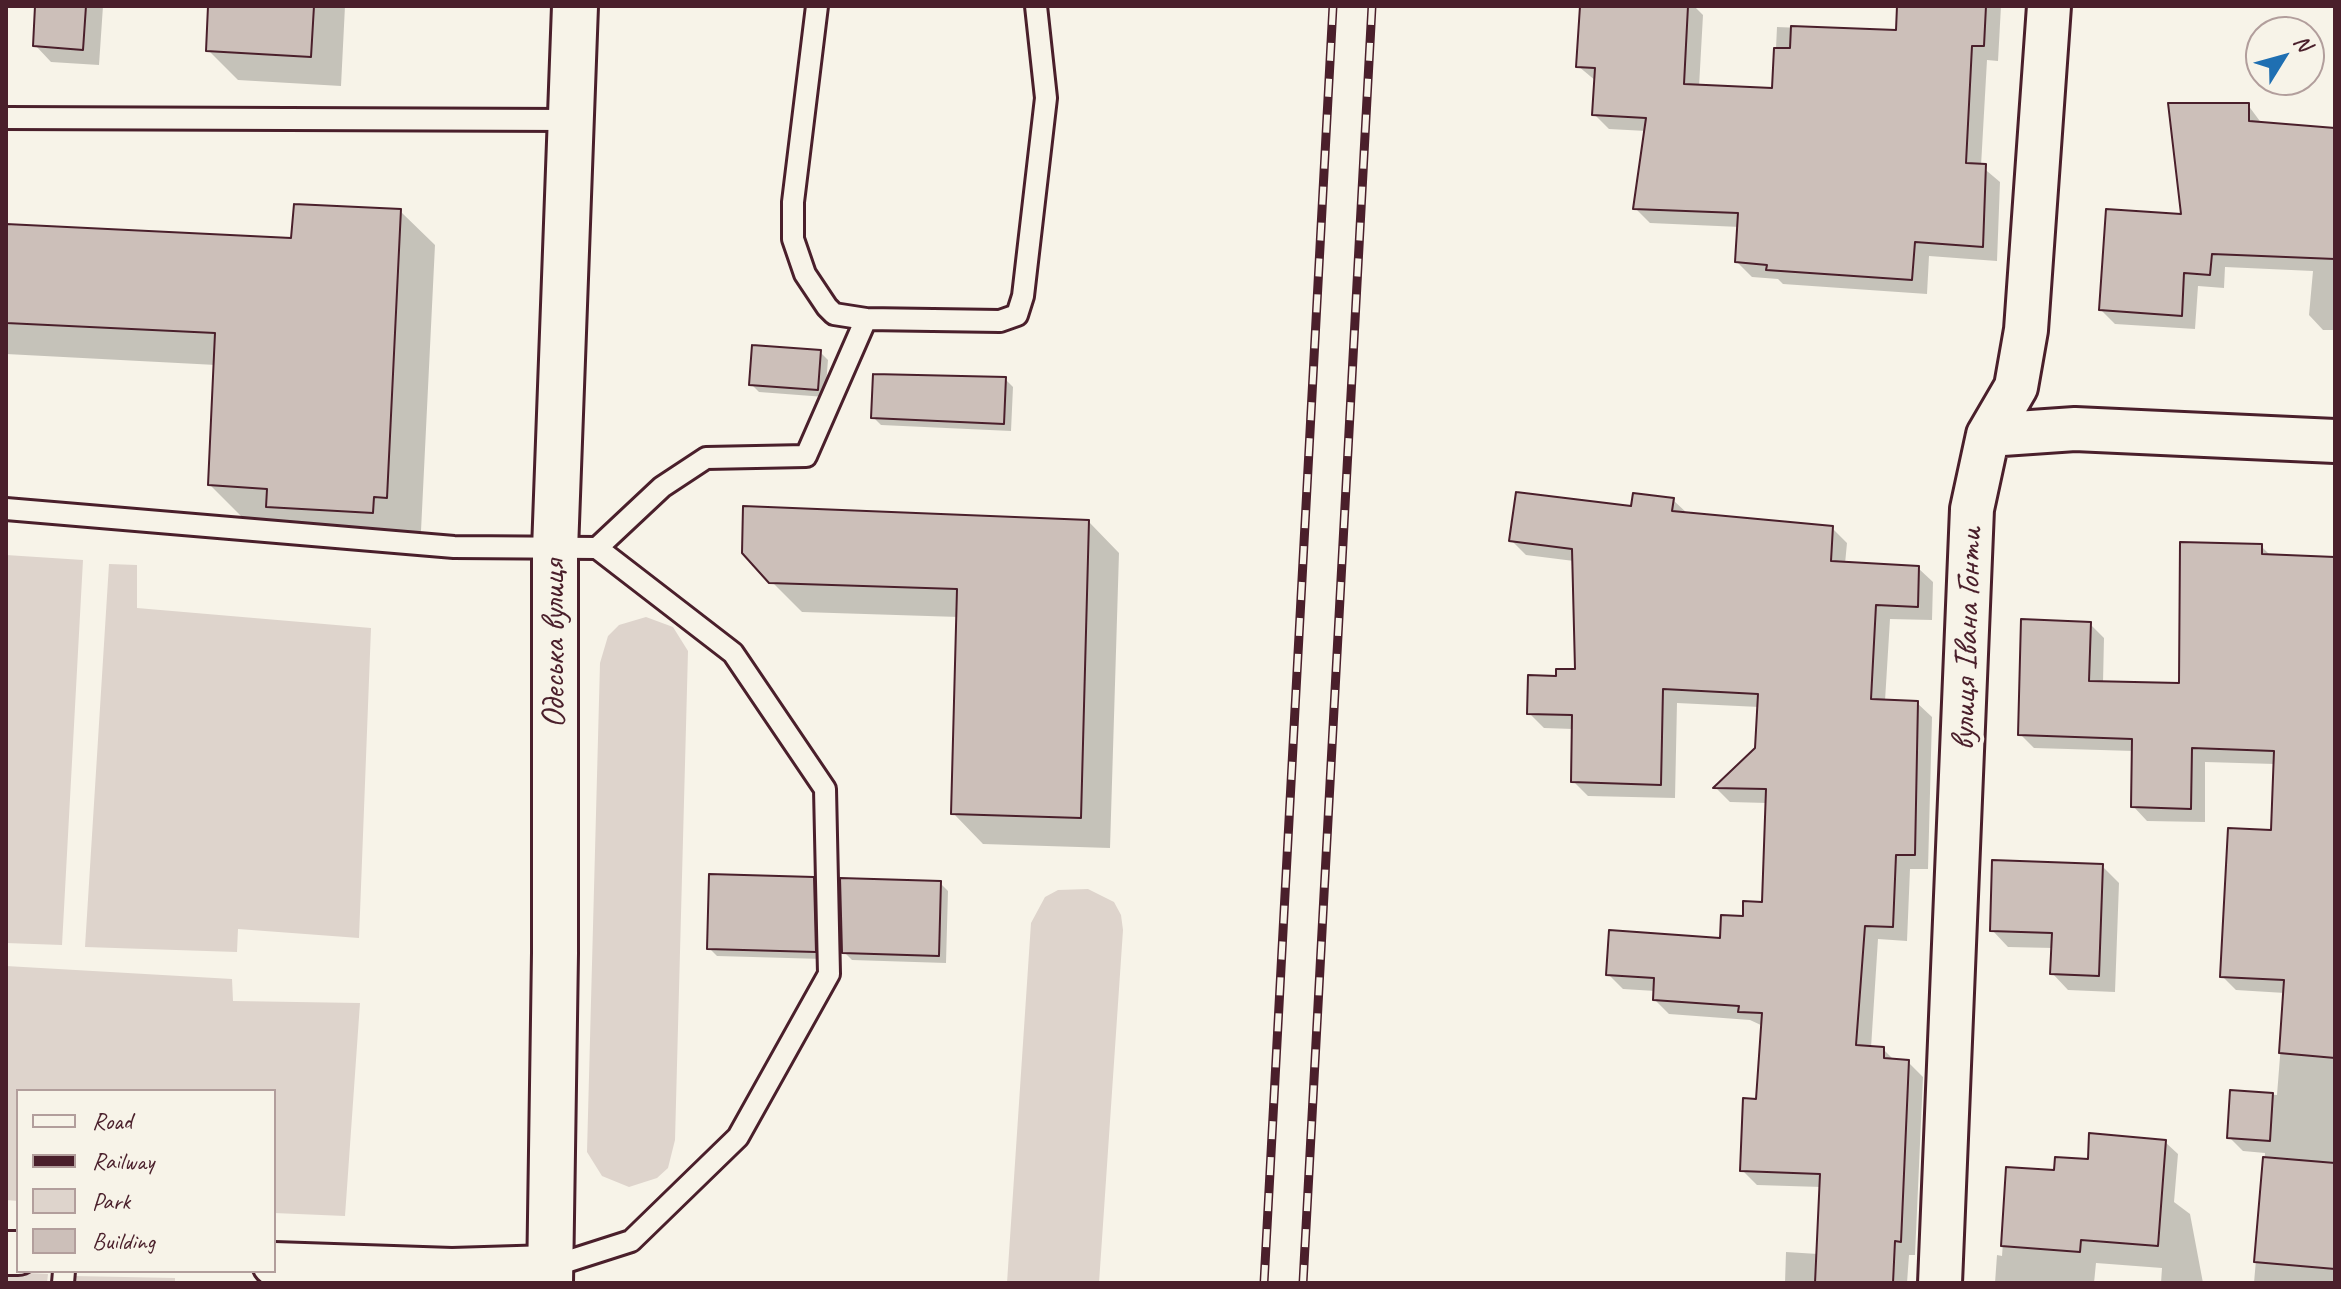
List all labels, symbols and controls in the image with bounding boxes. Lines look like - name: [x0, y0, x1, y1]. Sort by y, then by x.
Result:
- north arrow: [2245, 16, 2325, 96]
- text: N: [2287, 29, 2318, 57]
- street label: вулиця Івана Гонти: [1944, 527, 1992, 751]
- street label: Одеська вулиця: [535, 560, 575, 728]
- legend: [16, 1089, 276, 1273]
- text: Road: [92, 1106, 132, 1136]
- text: Railway: [92, 1146, 154, 1176]
- text: Park: [92, 1186, 130, 1216]
- text: Building: [92, 1226, 155, 1256]

